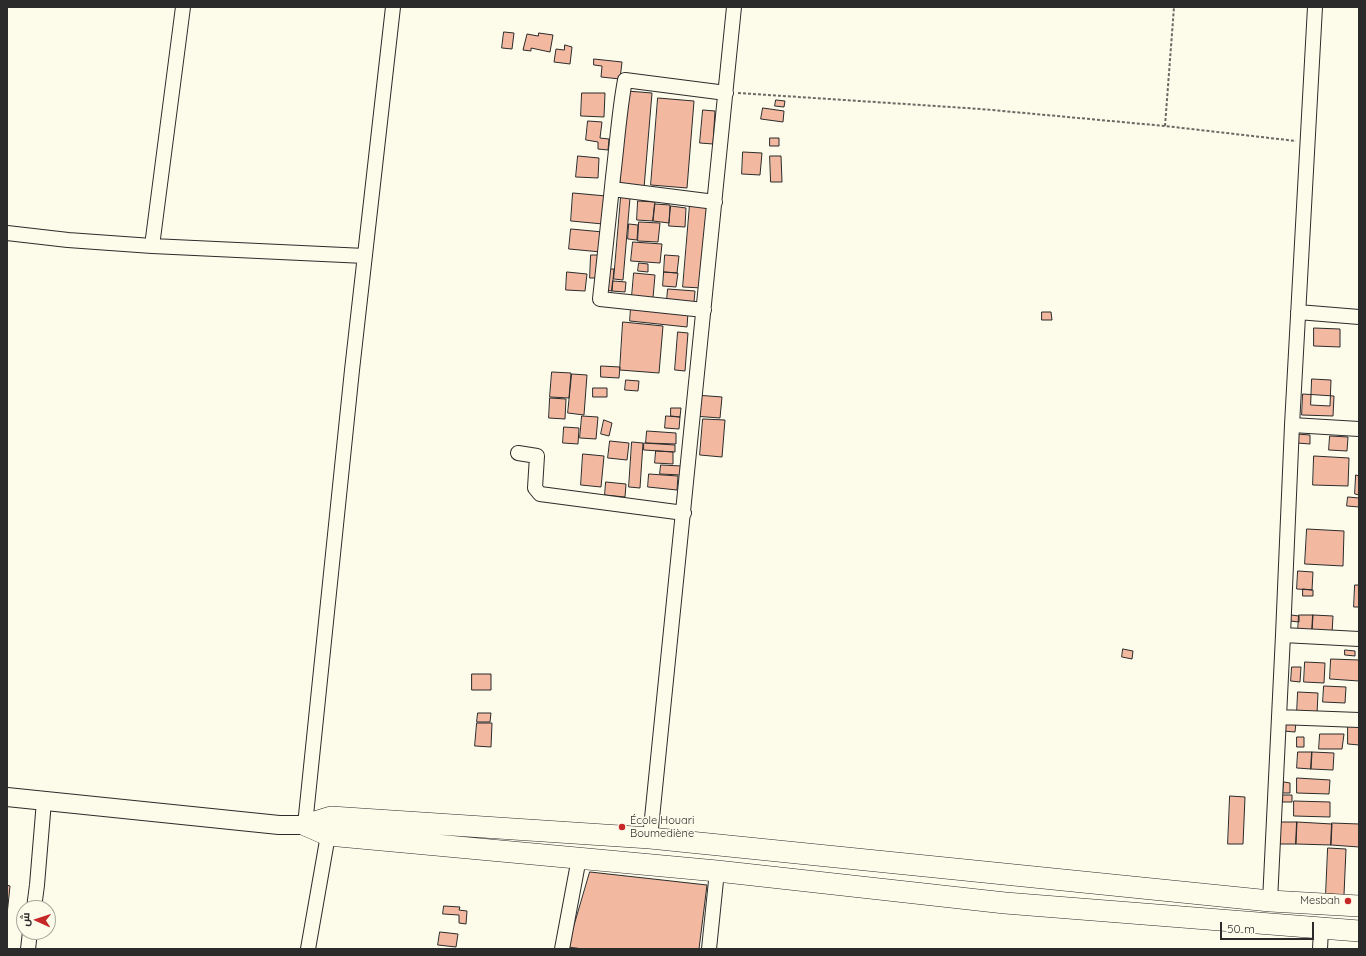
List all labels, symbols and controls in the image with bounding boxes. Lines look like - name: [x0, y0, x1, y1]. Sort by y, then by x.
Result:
- place label: École Houari Boumediène: [630, 814, 694, 840]
- marker: École Houari Boumediène: [617, 822, 627, 832]
- place label: Mesbah: [1300, 894, 1340, 908]
- marker: Mesbah: [1343, 896, 1353, 906]
- north arrow: [16, 900, 56, 940]
- text: ش: [18, 912, 32, 927]
- scale bar: [1222, 914, 1316, 940]
- text: 50 m: [1227, 921, 1255, 936]

